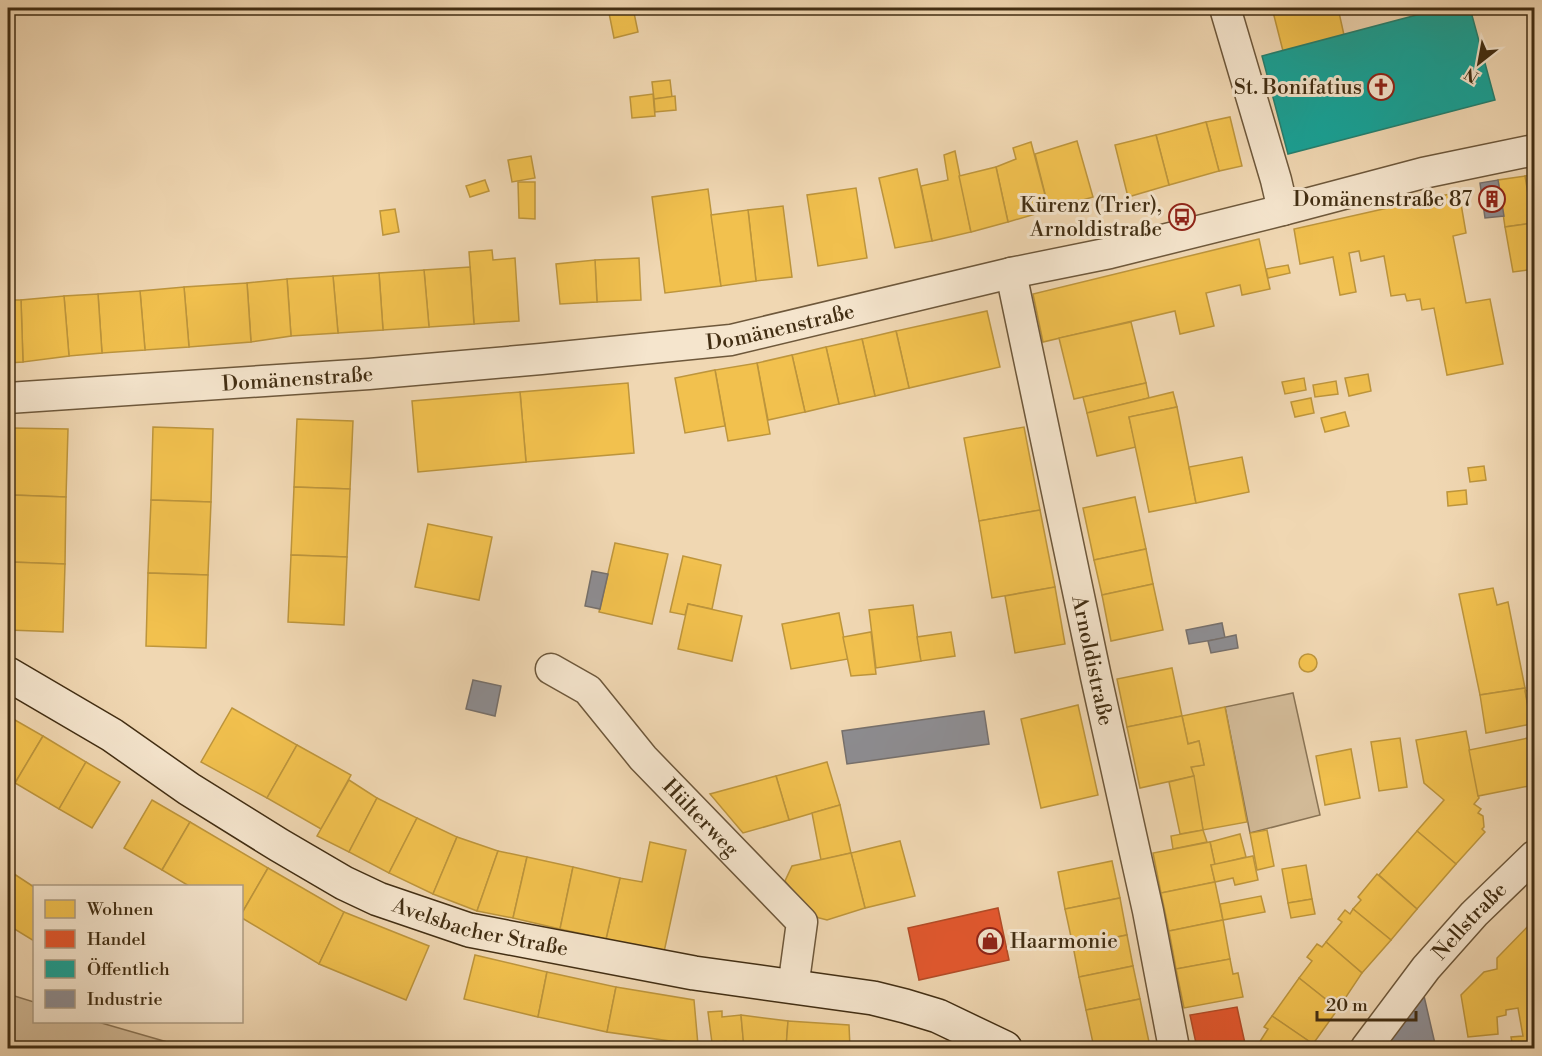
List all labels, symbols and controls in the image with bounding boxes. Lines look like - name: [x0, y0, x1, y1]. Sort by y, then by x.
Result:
- north arrow: [1449, 33, 1509, 93]
- text: N: [1461, 63, 1482, 87]
- church icon: St. Bonifatius: [1366, 72, 1396, 102]
- place label: St. Bonifatius: [1234, 75, 1362, 101]
- building icon: Domänenstraße 87: [1477, 184, 1507, 214]
- place label: Domänenstraße 87: [1293, 187, 1472, 213]
- place label: Kürenz (Trier), Arnoldistraße: [1020, 193, 1162, 243]
- bus stop icon: Kürenz (Trier), Arnoldistraße: [1167, 202, 1197, 232]
- street label: Domänenstraße: [705, 299, 857, 356]
- street label: Domänenstraße: [221, 362, 374, 398]
- street label: Arnoldistraße: [1065, 592, 1118, 728]
- street label: Hülterweg: [656, 774, 744, 863]
- street label: Nellstraße: [1427, 877, 1513, 966]
- legend: [33, 885, 243, 1023]
- street label: Avelsbacher Straße: [388, 893, 570, 963]
- text: Wohnen: [86, 898, 154, 921]
- shop icon: Haarmonie: [975, 926, 1005, 956]
- text: Handel: [87, 928, 147, 951]
- place label: Haarmonie: [1010, 929, 1118, 955]
- text: Öffentlich: [87, 958, 170, 981]
- scale bar: [1317, 984, 1416, 1022]
- text: Industrie: [87, 988, 163, 1011]
- text: 20 m: [1326, 994, 1368, 1017]

